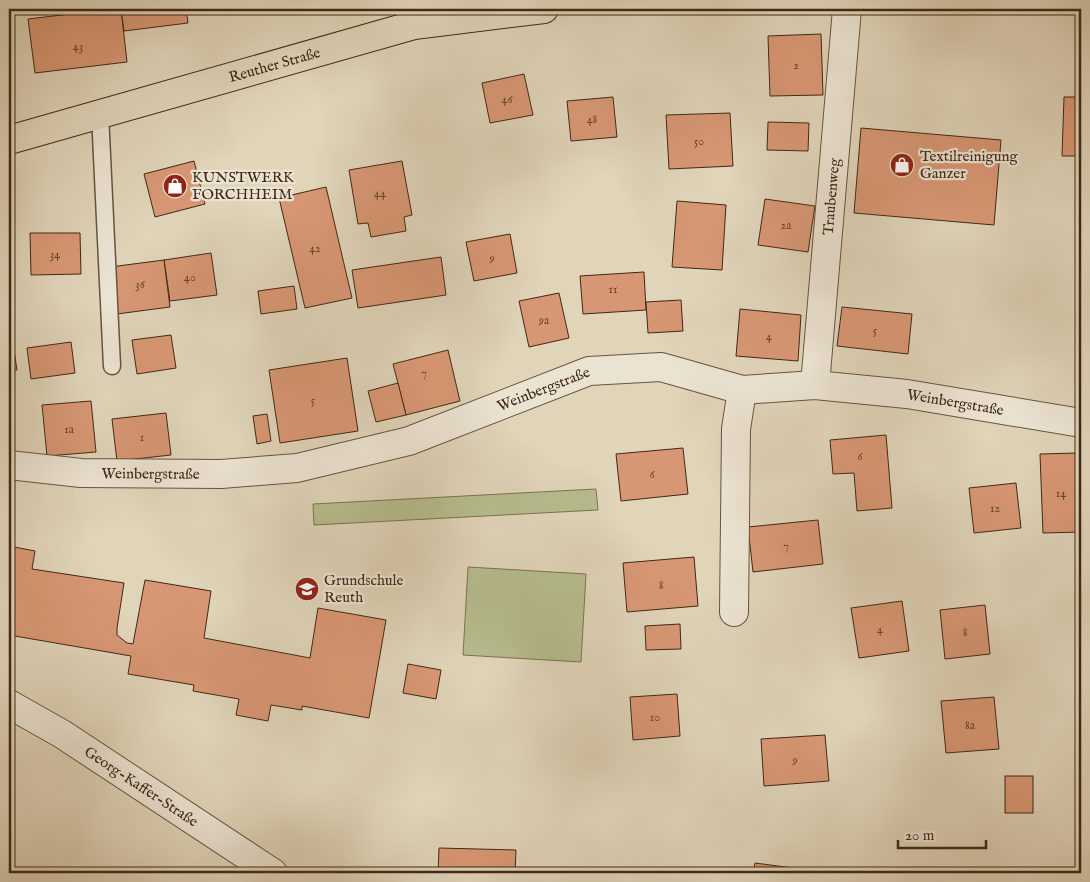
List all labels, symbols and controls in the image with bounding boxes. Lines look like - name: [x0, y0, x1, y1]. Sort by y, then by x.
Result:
- house number: 43: [73, 39, 83, 54]
- street label: Reuther Straße: [227, 43, 323, 87]
- house number: 2: [793, 58, 799, 73]
- house number: 46: [502, 92, 513, 107]
- house number: 48: [587, 112, 598, 127]
- house number: 50: [694, 134, 704, 149]
- place label: Textilreinigung Ganzer: [920, 147, 1018, 183]
- shop icon: Textilreinigung Ganzer: [889, 152, 915, 178]
- street label: Traubenweg: [818, 157, 844, 236]
- place label: KUNSTWERK FORCHHEIM: [192, 168, 294, 204]
- shop icon: KUNSTWERK FORCHHEIM: [162, 173, 188, 199]
- house number: 44: [374, 186, 386, 201]
- house number: 2a: [781, 218, 792, 233]
- house number: 42: [309, 241, 321, 256]
- house number: 34: [50, 247, 60, 262]
- house number: 9: [488, 251, 495, 266]
- house number: 40: [184, 270, 196, 285]
- house number: 36: [135, 277, 146, 292]
- house number: 11: [609, 282, 617, 297]
- house number: 9a: [538, 313, 550, 328]
- house number: 5: [873, 323, 878, 338]
- house number: 4: [766, 329, 772, 344]
- street label: Weinbergstraße: [494, 362, 593, 415]
- house number: 7: [421, 366, 427, 381]
- street label: Weinbergstraße: [905, 385, 1005, 420]
- house number: 5: [311, 393, 316, 408]
- house number: 1a: [64, 422, 75, 437]
- house number: 1: [140, 430, 144, 445]
- house number: 6: [857, 449, 863, 464]
- street label: Weinbergstraße: [101, 464, 200, 483]
- house number: 6: [649, 467, 655, 482]
- house number: 14: [1056, 486, 1066, 501]
- house number: 12: [990, 501, 1000, 516]
- house number: 7: [783, 539, 789, 554]
- place label: Grundschule Reuth: [324, 571, 404, 607]
- school or university icon: Grundschule Reuth: [294, 576, 320, 602]
- house number: 8: [659, 578, 664, 593]
- house number: 4: [877, 622, 883, 637]
- house number: 8: [963, 625, 968, 640]
- house number: 10: [650, 710, 660, 725]
- house number: 8a: [965, 718, 976, 733]
- street label: Georg-Kaffer-Straße: [81, 742, 202, 831]
- house number: 9: [791, 753, 798, 768]
- scale bar: [898, 817, 985, 849]
- text: 20 m: [905, 826, 935, 845]

